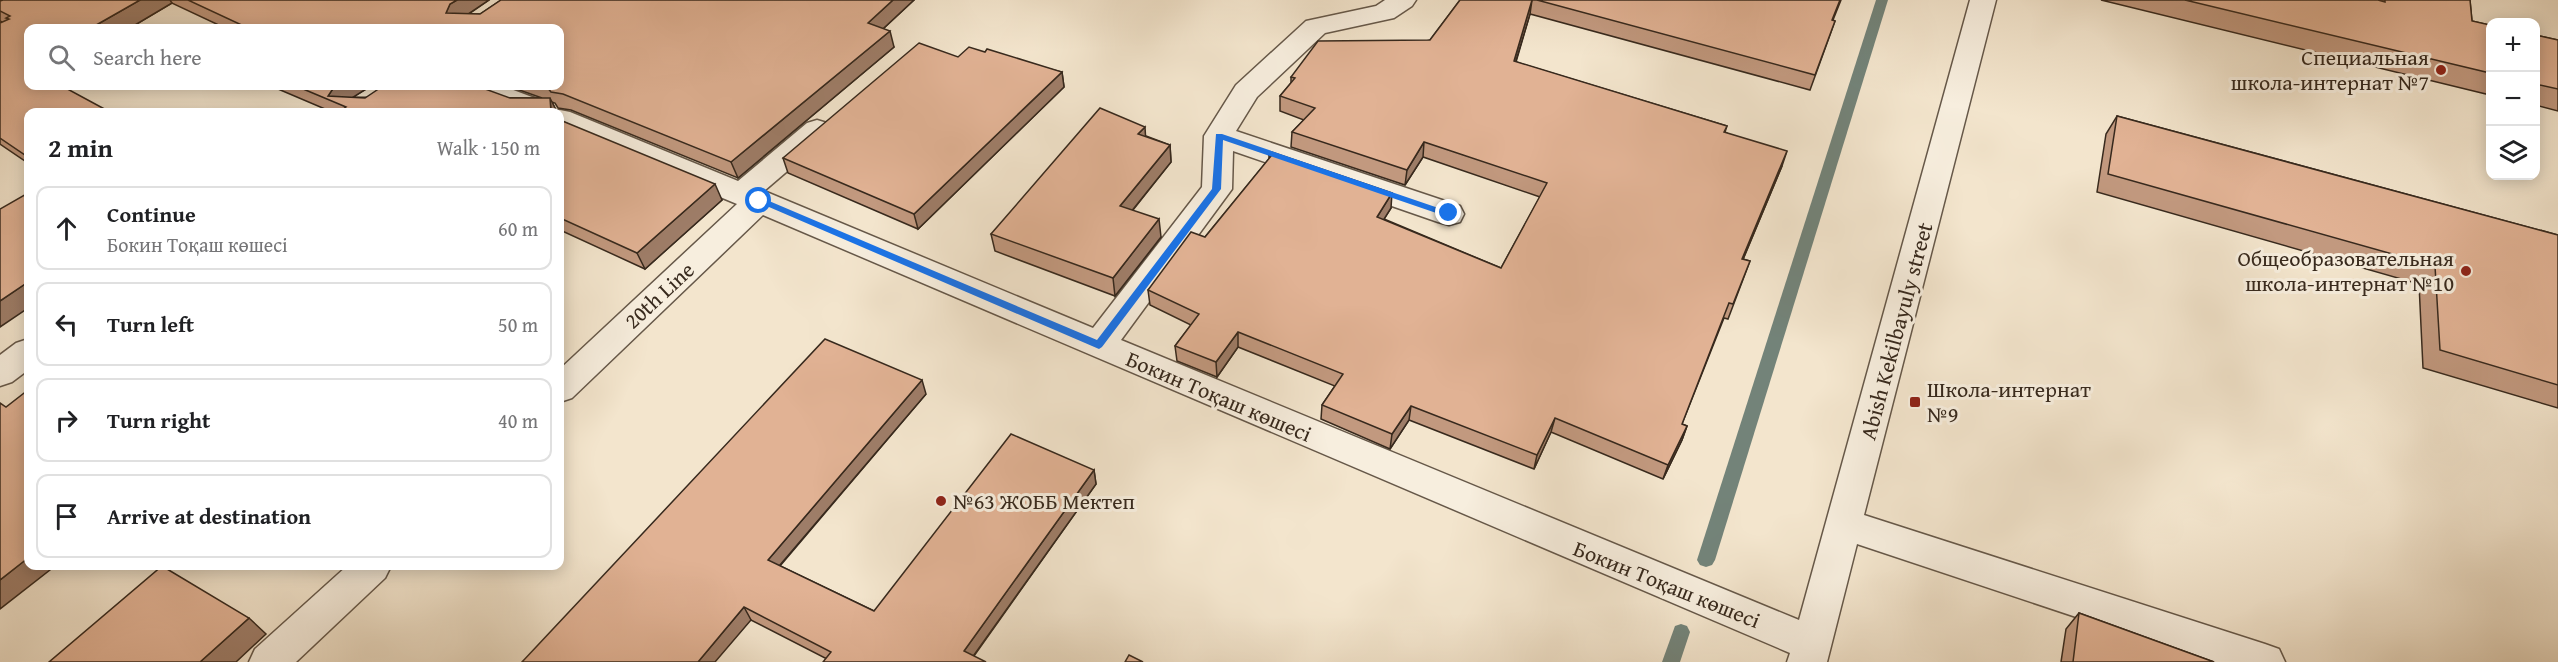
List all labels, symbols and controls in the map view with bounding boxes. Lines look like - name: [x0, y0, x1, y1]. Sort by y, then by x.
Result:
- map controls: [2486, 18, 2540, 180]
- button: +: [2486, 18, 2540, 72]
- search box: [24, 24, 564, 90]
- icon: search: [45, 41, 78, 74]
- text: Search here: [93, 41, 202, 73]
- place label: Специальная школа-интернат №7: [2231, 41, 2429, 98]
- marker: Специальная школа-интернат №7: [2434, 63, 2448, 77]
- button: −: [2486, 72, 2540, 126]
- button: layers: [2486, 126, 2540, 180]
- text: 2 min: [48, 128, 113, 167]
- text: Walk · 150 m: [437, 133, 540, 162]
- route start: [745, 187, 771, 213]
- text: Continue: [107, 198, 196, 230]
- route end: [1435, 199, 1461, 225]
- icon: ahead: [50, 212, 83, 245]
- text: 60 m: [498, 214, 538, 243]
- street label: Abish Kekilbayuly street: [1852, 218, 1940, 443]
- text: Бокин Тоқаш көшесі: [107, 230, 288, 259]
- place label: Общеобразовательная школа-интернат №10: [2237, 242, 2454, 299]
- street label: 20th Line: [617, 254, 701, 336]
- marker: Общеобразовательная школа-интернат №10: [2459, 264, 2473, 278]
- icon: left: [50, 308, 83, 341]
- text: Turn left: [107, 308, 194, 340]
- text: 50 m: [498, 310, 538, 339]
- street label: Бокин Тоқаш көшесі: [1121, 342, 1317, 450]
- place label: Школа-интернат №9: [1927, 373, 2091, 430]
- marker: Школа-интернат №9: [1908, 395, 1922, 409]
- icon: right: [50, 404, 83, 437]
- text: Turn right: [107, 404, 210, 436]
- text: 40 m: [498, 406, 538, 435]
- place label: №63 ЖОББ Мектеп: [953, 485, 1135, 517]
- marker: №63 ЖОББ Мектеп: [934, 494, 948, 508]
- icon: arrive: [50, 500, 83, 533]
- text: Arrive at destination: [107, 500, 311, 532]
- street label: Бокин Тоқаш көшесі: [1569, 532, 1765, 636]

